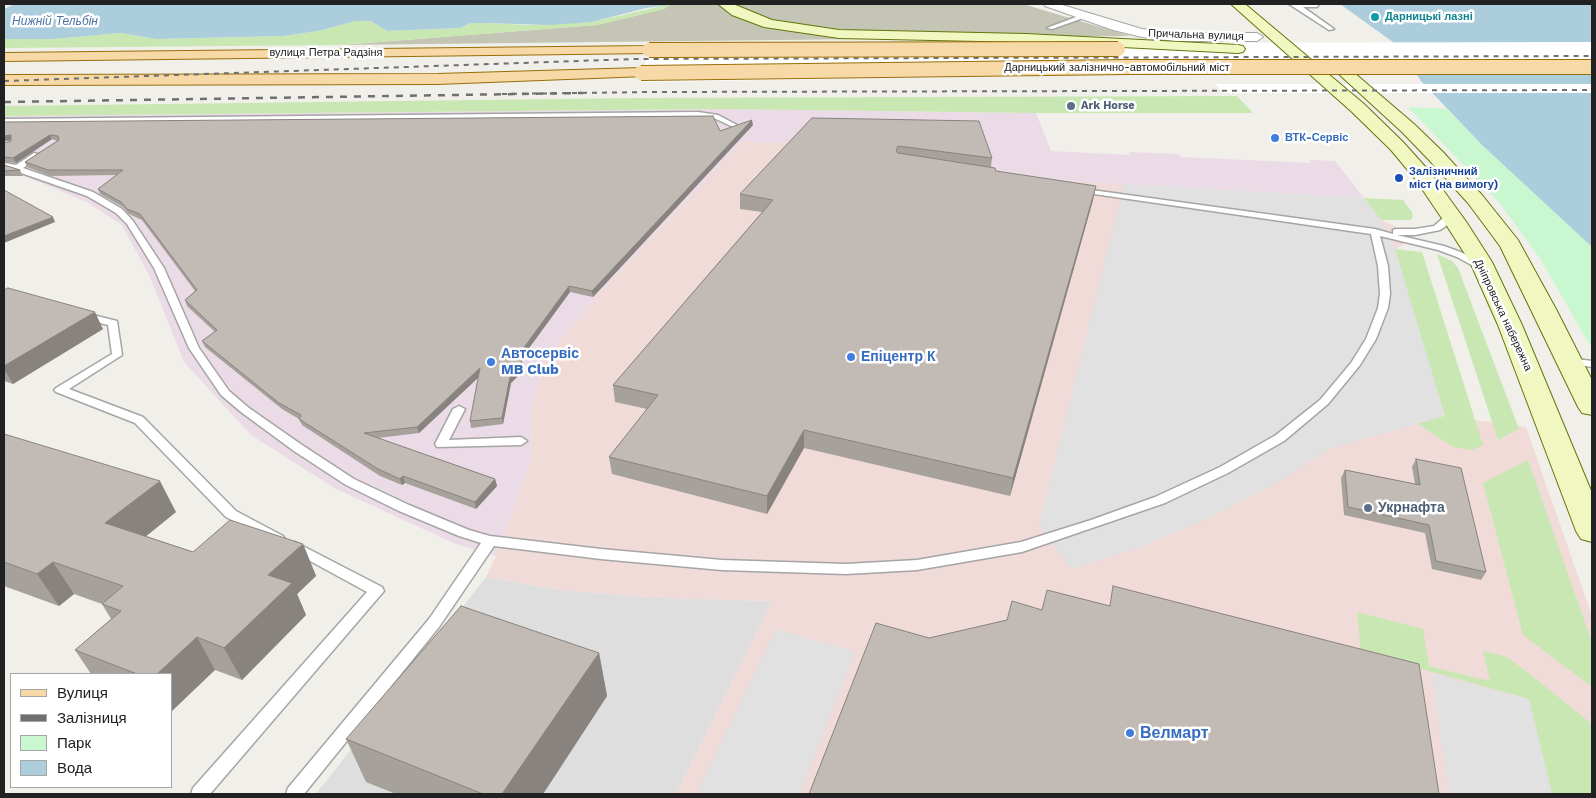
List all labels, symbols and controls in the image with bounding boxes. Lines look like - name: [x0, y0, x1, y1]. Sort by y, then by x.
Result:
- place label: Дарницькі лазні: [1385, 10, 1473, 24]
- marker: Дарницькі лазні: [1369, 11, 1381, 23]
- water label: Нижній Тельбін: [12, 14, 98, 28]
- street label: Причальна вулиця: [1148, 27, 1244, 43]
- street label: вулиця Петра Радзіня: [269, 46, 383, 60]
- street label: Дарницький залізнично-автомобільний міст: [1004, 61, 1230, 75]
- place label: Ark Horse: [1081, 99, 1135, 113]
- marker: Ark Horse: [1065, 100, 1077, 112]
- place label: ВТК-Сервіс: [1285, 131, 1348, 145]
- marker: ВТК-Сервіс: [1269, 132, 1281, 144]
- place label: Залізничний міст (на вимогу): [1409, 165, 1498, 191]
- marker: Залізничний міст (на вимогу): [1393, 172, 1405, 184]
- street label: Дніпровська набережна: [1471, 257, 1535, 373]
- place label: Автосервіс MB Club: [501, 346, 579, 378]
- place label: Епіцентр К: [861, 349, 935, 365]
- marker: Епіцентр К: [845, 351, 857, 363]
- marker: Автосервіс MB Club: [485, 356, 497, 368]
- place label: Укрнафта: [1378, 500, 1445, 516]
- marker: Укрнафта: [1362, 502, 1374, 514]
- legend: [10, 673, 172, 788]
- text: Вулиця: [57, 684, 108, 702]
- text: Залізниця: [57, 709, 127, 727]
- place label: Велмарт: [1140, 723, 1209, 743]
- marker: Велмарт: [1124, 727, 1136, 739]
- text: Парк: [57, 734, 91, 752]
- text: Вода: [57, 759, 92, 777]

